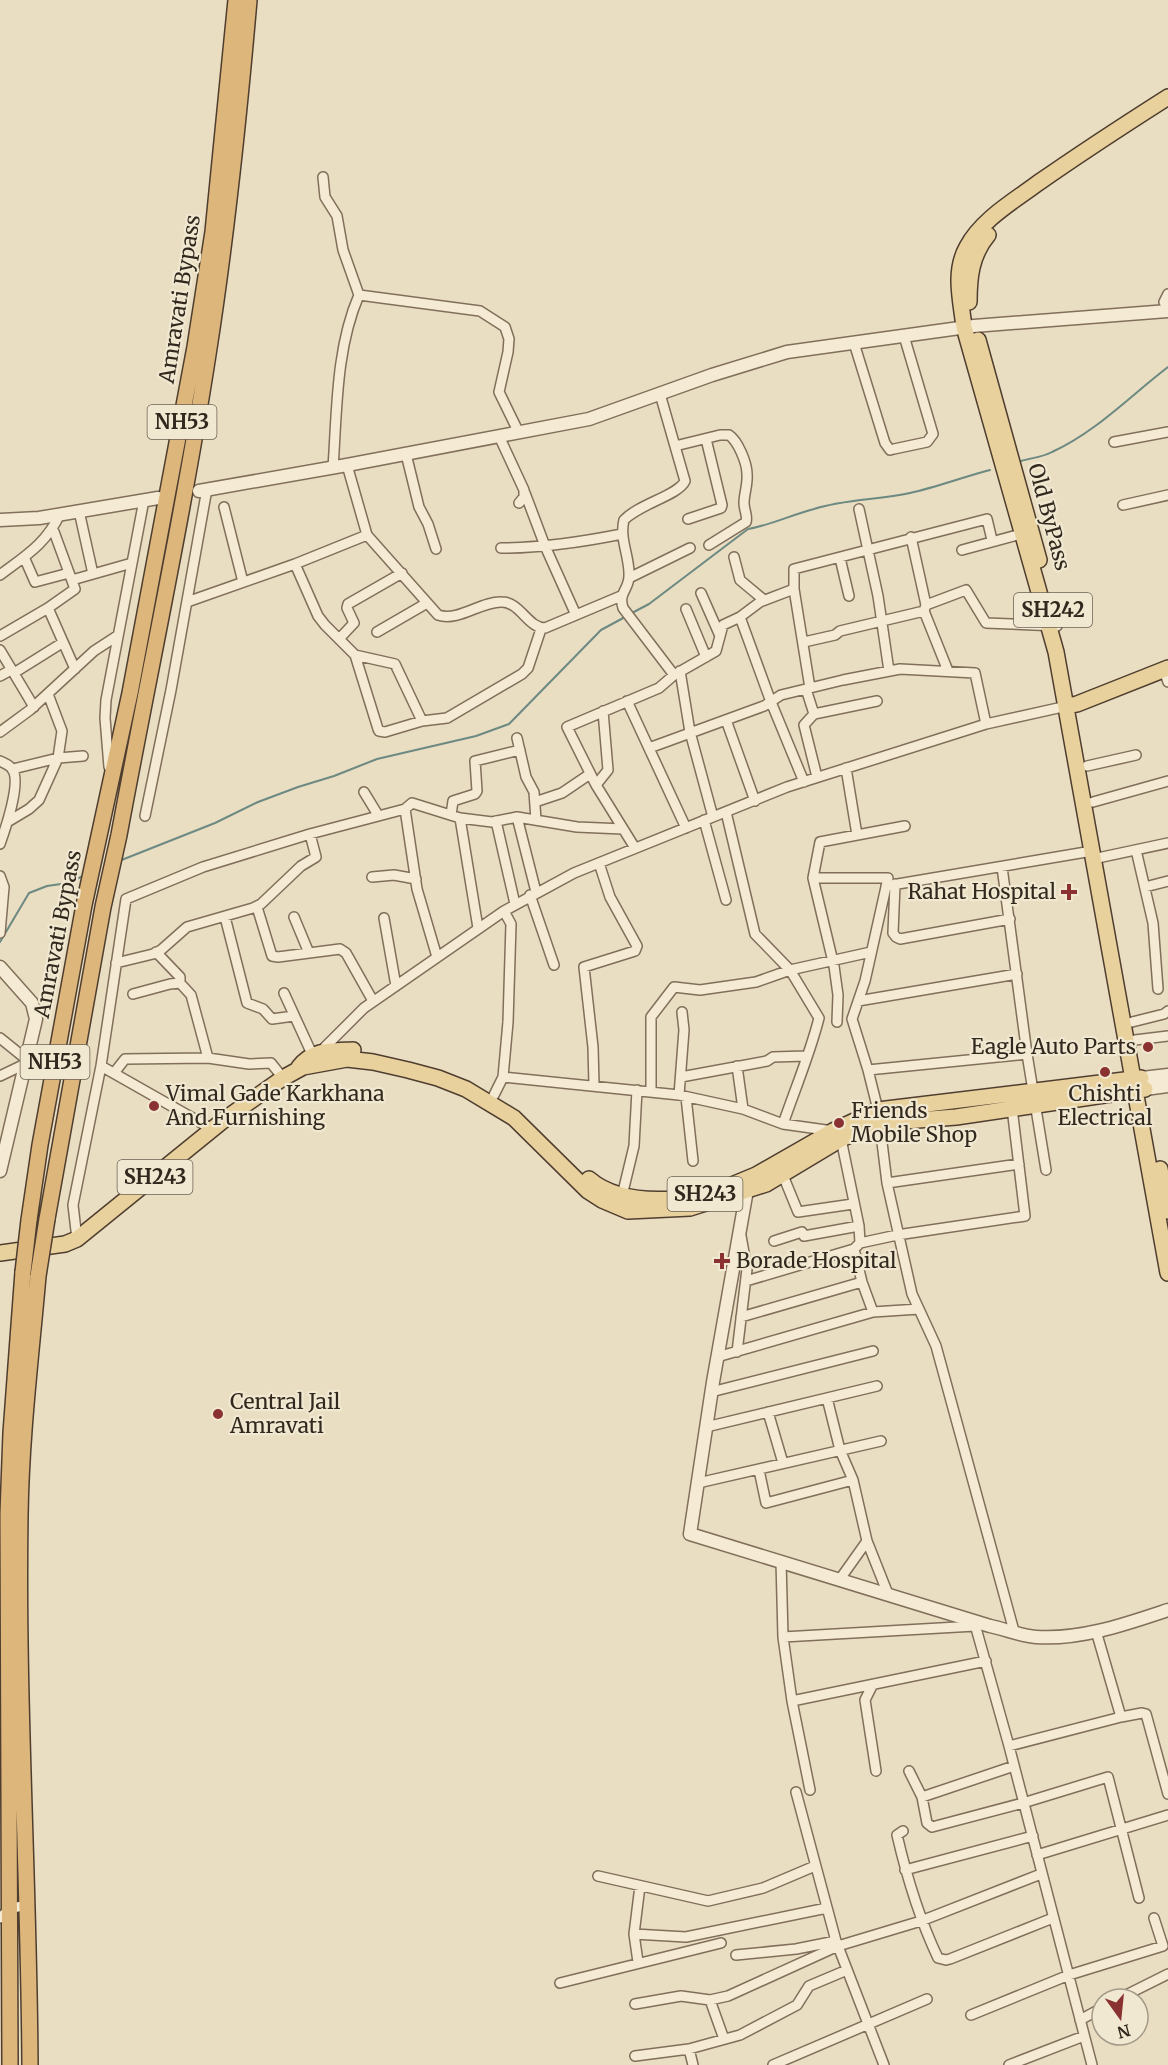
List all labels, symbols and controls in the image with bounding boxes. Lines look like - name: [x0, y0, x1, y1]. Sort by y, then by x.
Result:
- street label: Amravati Bypass: [153, 213, 206, 386]
- road number: NH53: [148, 405, 216, 439]
- street label: Old ByPass: [1022, 460, 1077, 573]
- road number: SH242: [1014, 593, 1092, 627]
- street label: Amravati Bypass: [28, 848, 87, 1021]
- place label: Rahat Hospital: [907, 878, 1056, 905]
- marker: Rahat Hospital: [1060, 883, 1078, 901]
- place label: Eagle Auto Parts: [971, 1033, 1136, 1060]
- marker: Eagle Auto Parts: [1141, 1040, 1155, 1054]
- road number: NH53: [20, 1045, 90, 1079]
- marker: Chishti Electrical: [1098, 1065, 1112, 1079]
- place label: Vimal Gade Karkhana And Furnishing: [165, 1080, 384, 1131]
- place label: Chishti Electrical: [1058, 1080, 1153, 1131]
- place label: Friends Mobile Shop: [851, 1097, 977, 1148]
- marker: Vimal Gade Karkhana And Furnishing: [147, 1099, 161, 1113]
- marker: Friends Mobile Shop: [832, 1116, 846, 1130]
- road number: SH243: [118, 1160, 192, 1194]
- road number: SH243: [668, 1177, 742, 1211]
- place label: Borade Hospital: [736, 1247, 897, 1274]
- marker: Borade Hospital: [713, 1252, 731, 1270]
- place label: Central Jail Amravati: [229, 1388, 341, 1439]
- marker: Central Jail Amravati: [211, 1407, 225, 1421]
- north arrow: [1090, 1987, 1150, 2047]
- text: N: [1115, 2020, 1133, 2043]

